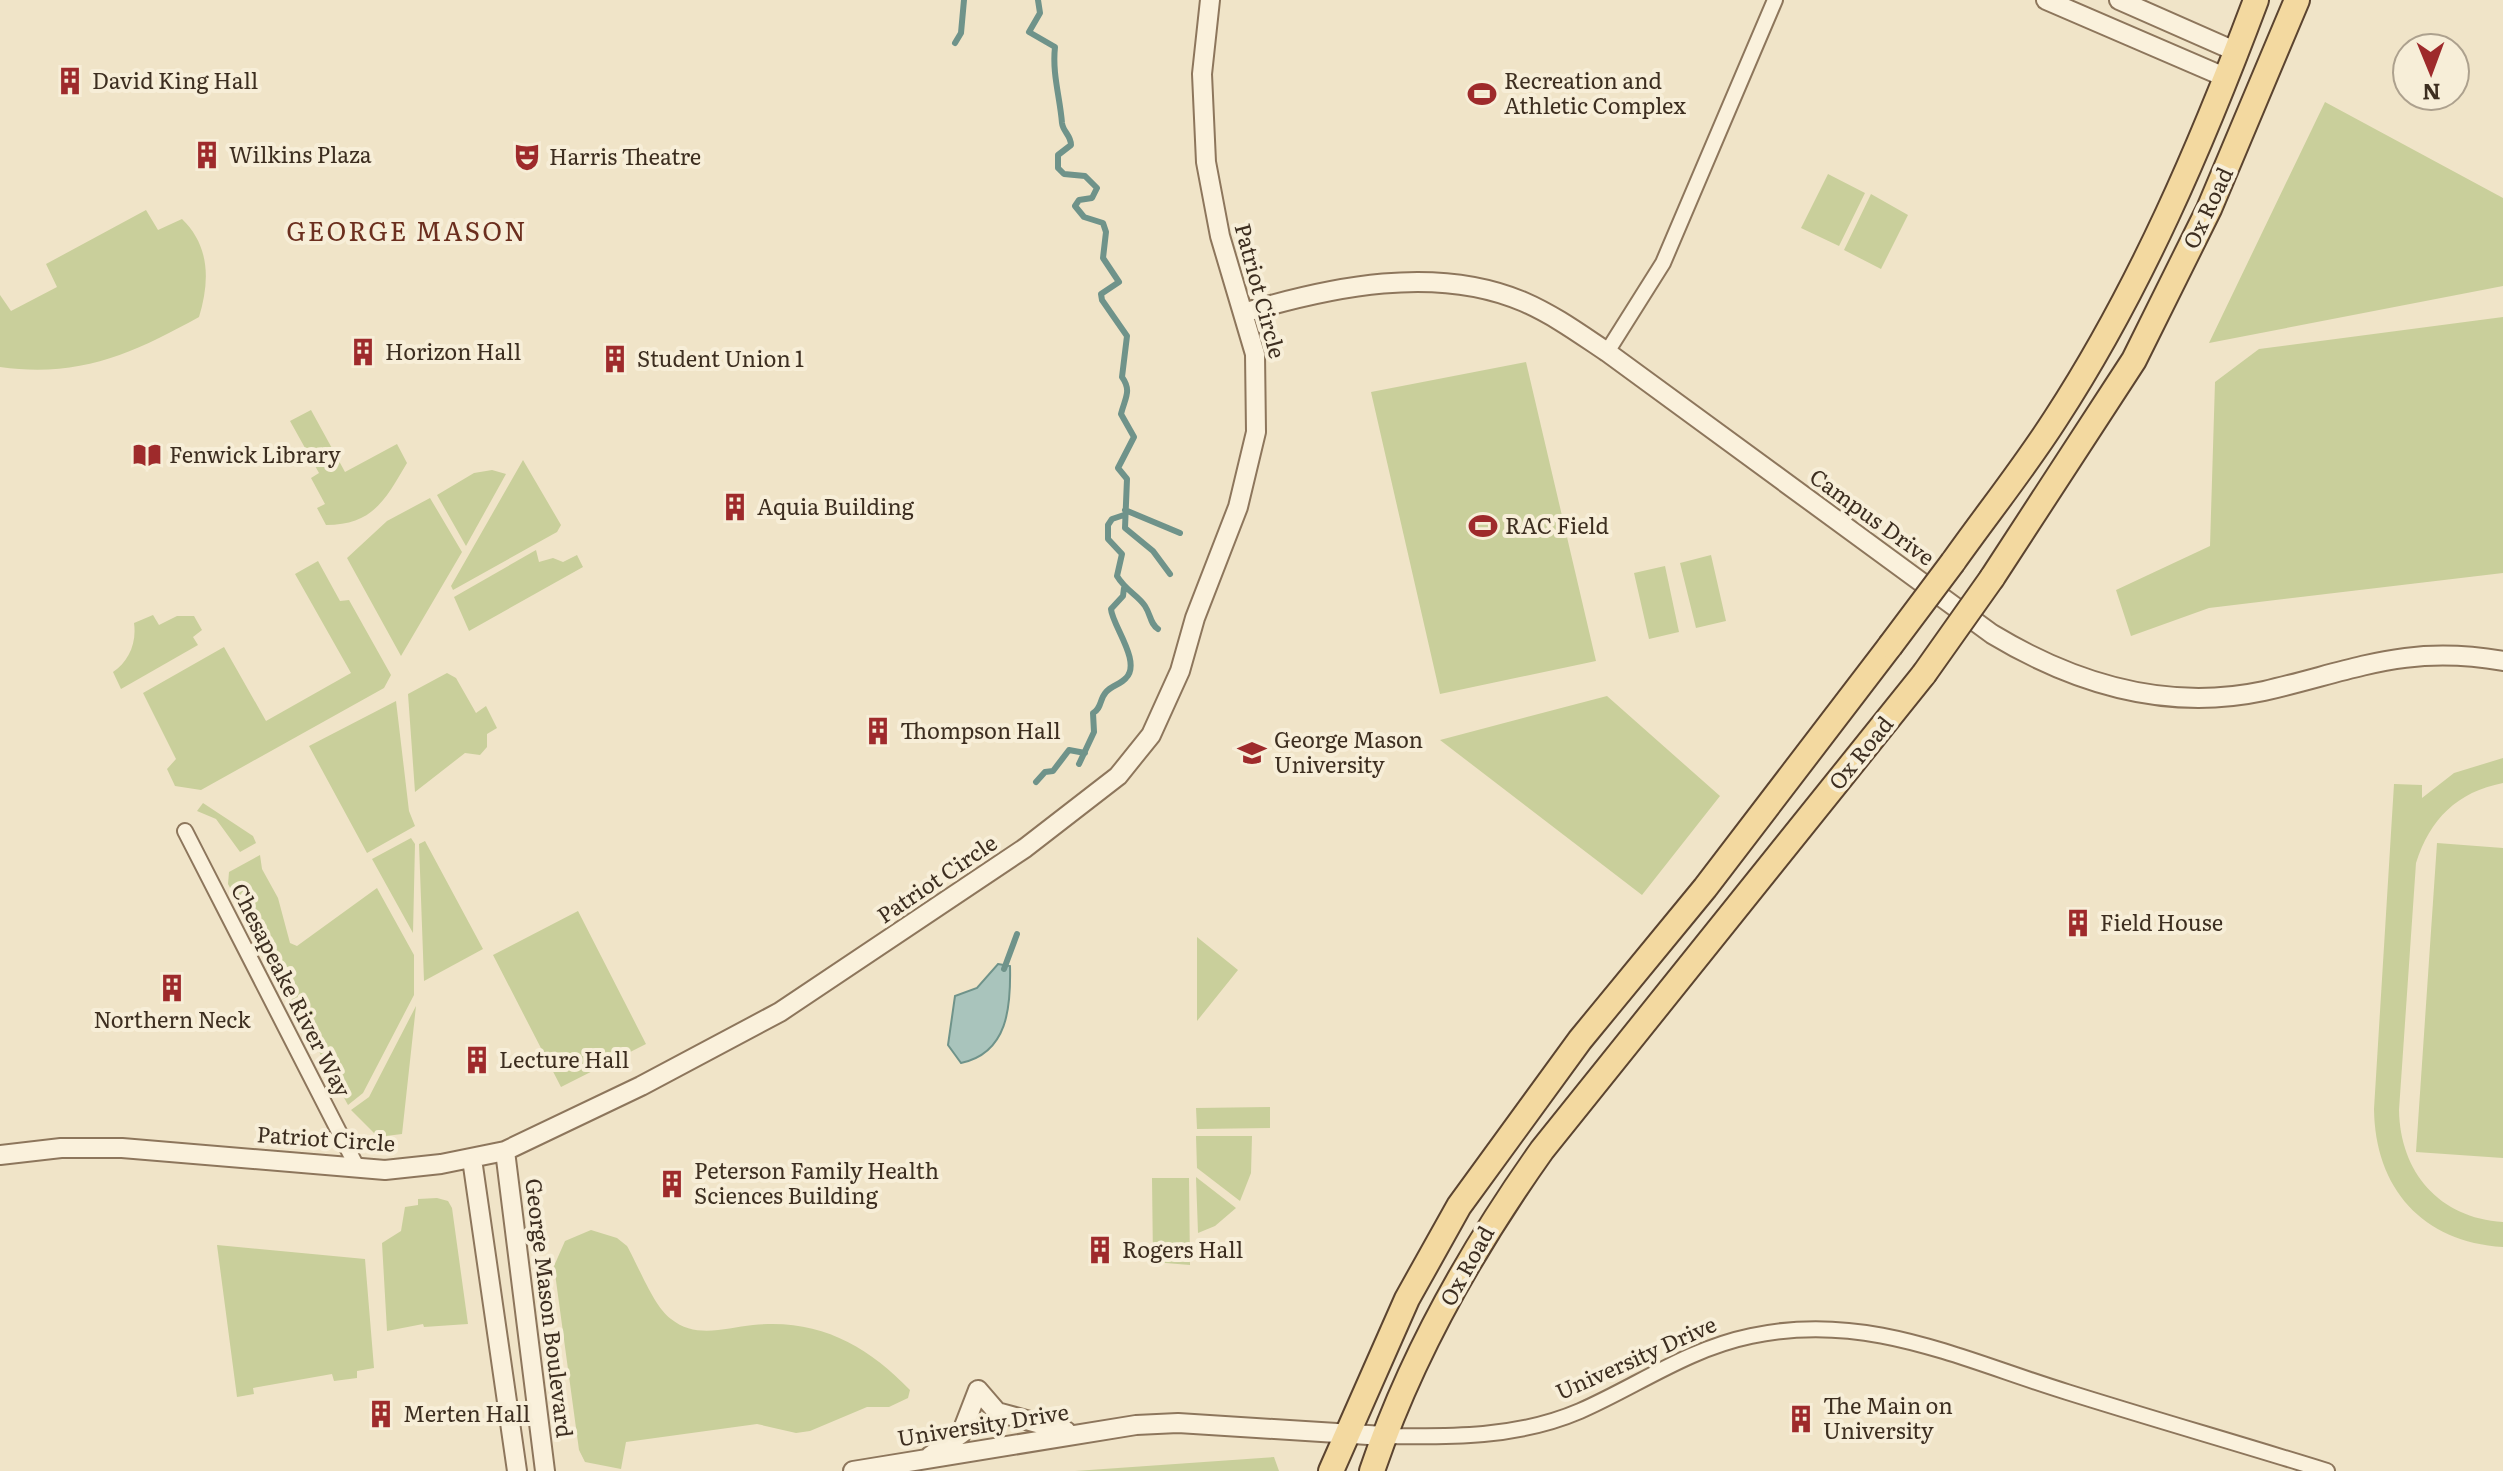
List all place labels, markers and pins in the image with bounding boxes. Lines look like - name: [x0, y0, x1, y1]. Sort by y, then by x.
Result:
- place label: David King Hall: [92, 63, 258, 96]
- place label: Recreation and Athletic Complex: [1504, 63, 1686, 121]
- building icon: David King Hall: [55, 66, 85, 96]
- sports icon: Recreation and Athletic Complex: [1467, 79, 1497, 109]
- place label: Wilkins Plaza: [229, 137, 372, 170]
- place label: Harris Theatre: [549, 139, 701, 172]
- building icon: Wilkins Plaza: [192, 140, 222, 170]
- theatre icon: Harris Theatre: [512, 142, 542, 172]
- place label: Horizon Hall: [385, 334, 521, 367]
- building icon: Horizon Hall: [348, 337, 378, 367]
- place label: Student Union 1: [637, 341, 804, 374]
- building icon: Student Union 1: [600, 344, 630, 374]
- place label: Fenwick Library: [169, 437, 341, 470]
- library icon: Fenwick Library: [132, 440, 162, 470]
- place label: Aquia Building: [757, 489, 915, 522]
- building icon: Aquia Building: [720, 492, 750, 522]
- place label: RAC Field: [1505, 508, 1609, 541]
- sports icon: RAC Field: [1468, 511, 1498, 541]
- place label: Thompson Hall: [900, 713, 1061, 746]
- building icon: Thompson Hall: [863, 716, 893, 746]
- place label: George Mason University: [1274, 722, 1423, 780]
- school or university icon: George Mason University: [1237, 738, 1267, 768]
- place label: Field House: [2100, 905, 2223, 938]
- building icon: Field House: [2063, 908, 2093, 938]
- building icon: Northern Neck: [157, 973, 187, 1003]
- place label: Northern Neck: [93, 1002, 251, 1035]
- place label: Lecture Hall: [499, 1042, 629, 1075]
- building icon: Lecture Hall: [462, 1045, 492, 1075]
- place label: Peterson Family Health Sciences Building: [694, 1153, 939, 1211]
- building icon: Peterson Family Health Sciences Building: [657, 1169, 687, 1199]
- place label: Rogers Hall: [1122, 1232, 1243, 1265]
- building icon: Rogers Hall: [1085, 1235, 1115, 1265]
- place label: The Main on University: [1823, 1388, 1953, 1446]
- place label: Merten Hall: [403, 1396, 530, 1429]
- building icon: Merten Hall: [366, 1399, 396, 1429]
- building icon: The Main on University: [1786, 1404, 1816, 1434]

